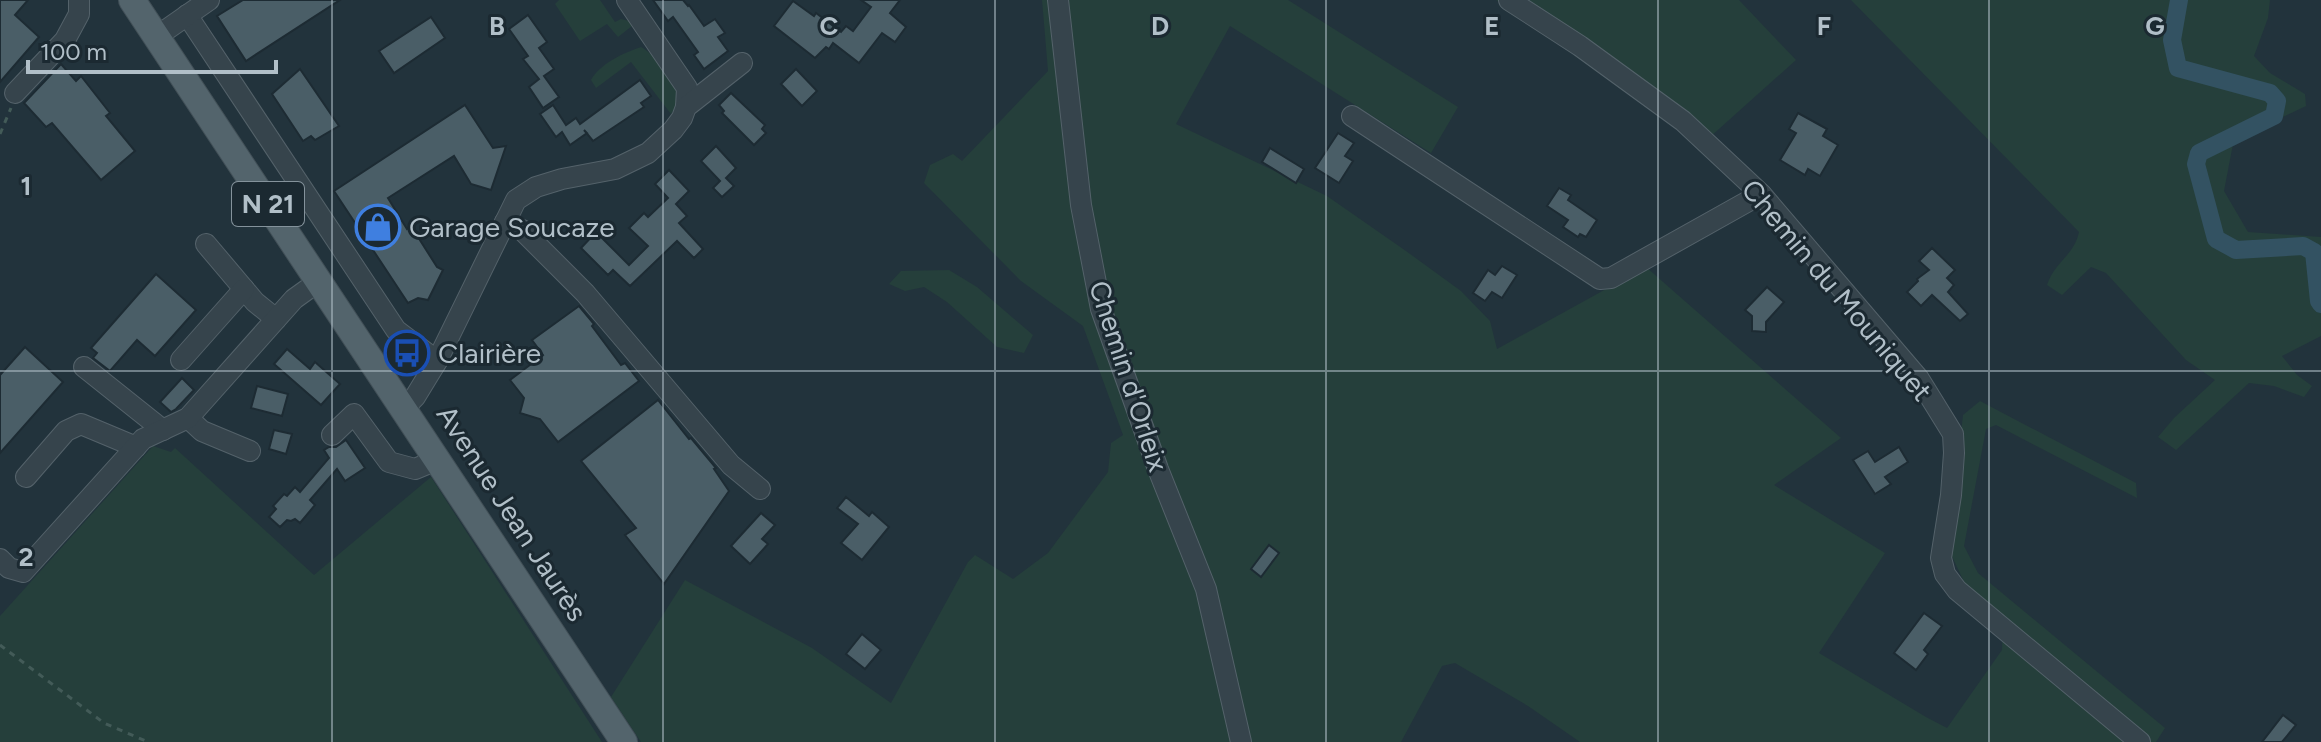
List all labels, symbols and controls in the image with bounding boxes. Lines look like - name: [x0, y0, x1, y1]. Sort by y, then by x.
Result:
- text: B: [489, 10, 505, 42]
- text: C: [820, 10, 839, 42]
- text: D: [1151, 10, 1169, 42]
- text: E: [1484, 10, 1500, 42]
- text: F: [1817, 10, 1831, 42]
- text: G: [2145, 10, 2165, 42]
- scale bar: [28, 24, 276, 74]
- text: 100 m: [40, 37, 107, 66]
- text: 1: [21, 170, 31, 202]
- street label: Chemin du Mouniquet: [1735, 172, 1939, 408]
- road number: N 21: [232, 182, 304, 226]
- shop icon: Garage Soucaze: [354, 203, 402, 251]
- place label: Garage Soucaze: [409, 210, 614, 244]
- street label: Chemin d'Orleix: [1082, 276, 1176, 476]
- bus stop icon: Clairière: [383, 329, 431, 377]
- place label: Clairière: [438, 336, 541, 370]
- street label: Avenue Jean Jaurès: [430, 399, 594, 627]
- text: 2: [18, 541, 34, 573]

